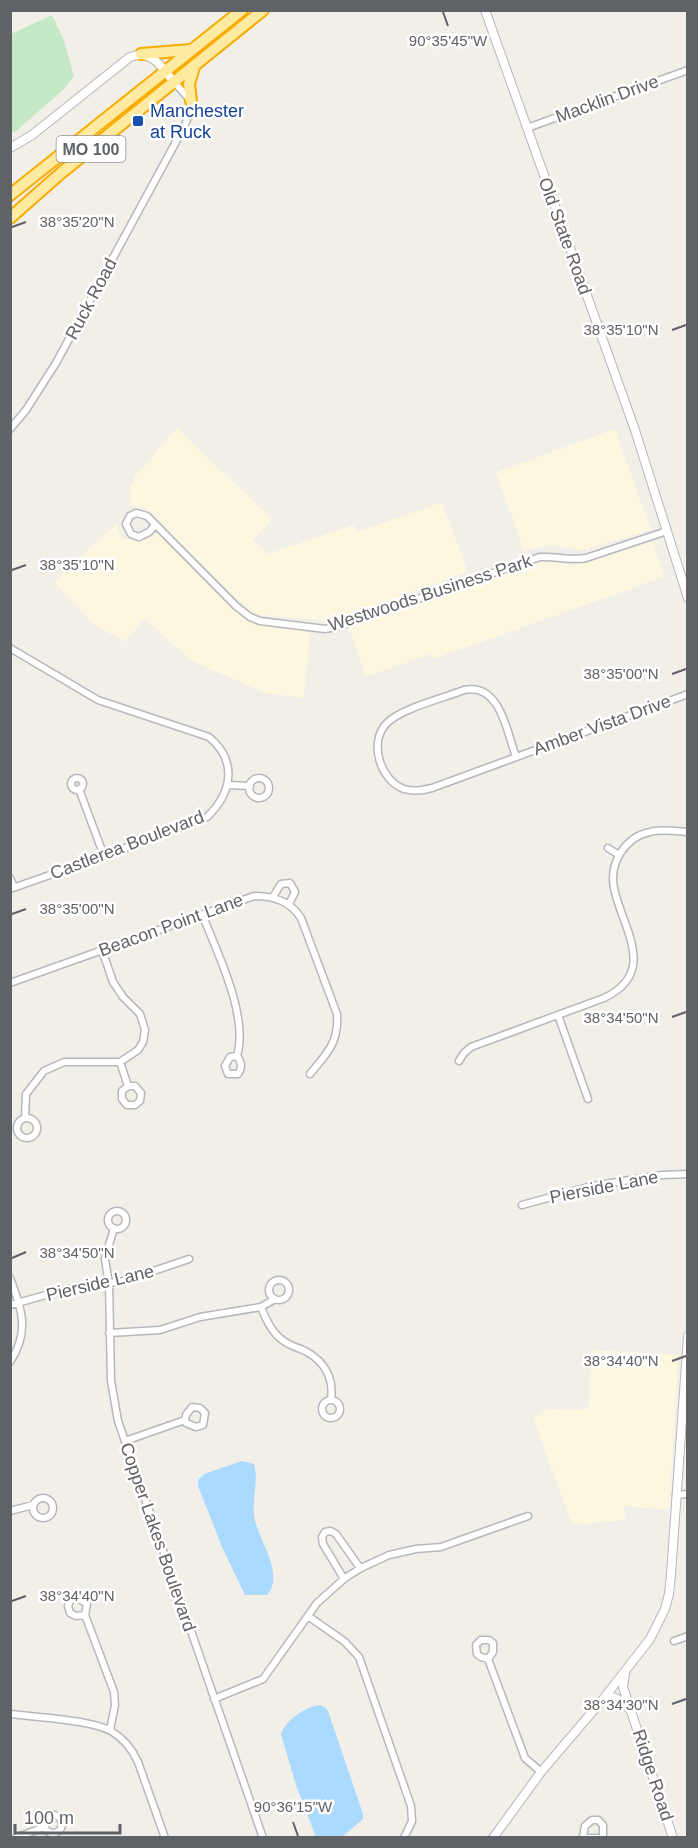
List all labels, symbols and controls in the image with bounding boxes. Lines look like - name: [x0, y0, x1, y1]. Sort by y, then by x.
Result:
- text: 90°35'45"W: [409, 32, 488, 49]
- street label: Macklin Drive: [553, 71, 661, 127]
- place label: Manchester at Ruck: [150, 101, 244, 142]
- marker: Manchester at Ruck: [131, 114, 145, 128]
- road number: MO 100: [56, 136, 125, 162]
- street label: Old State Road: [535, 175, 595, 297]
- text: 38°35'20"N: [39, 213, 115, 230]
- street label: Ruck Road: [61, 255, 121, 343]
- text: 38°35'10"N: [583, 321, 659, 338]
- street label: Westwoods Business Park: [326, 550, 535, 635]
- text: 38°35'10"N: [39, 556, 115, 573]
- text: 38°35'00"N: [583, 665, 659, 682]
- street label: Amber Vista Drive: [531, 691, 673, 759]
- street label: Castlerea Boulevard: [47, 806, 207, 884]
- street label: Beacon Point Lane: [96, 890, 246, 960]
- text: 38°35'00"N: [39, 900, 115, 917]
- text: 38°34'50"N: [583, 1009, 659, 1026]
- street label: Pierside Lane: [548, 1167, 660, 1207]
- text: 38°34'50"N: [39, 1244, 115, 1261]
- street label: Pierside Lane: [44, 1261, 156, 1305]
- text: 38°34'40"N: [583, 1352, 659, 1369]
- street label: Copper Lakes Boulevard: [116, 1440, 200, 1634]
- text: 38°34'40"N: [39, 1587, 115, 1604]
- text: 38°34'30"N: [583, 1696, 659, 1713]
- street label: Ridge Road: [629, 1727, 677, 1823]
- scale bar: [15, 1797, 120, 1835]
- text: 90°36'15"W: [254, 1798, 333, 1815]
- text: 100 m: [24, 1808, 74, 1828]

